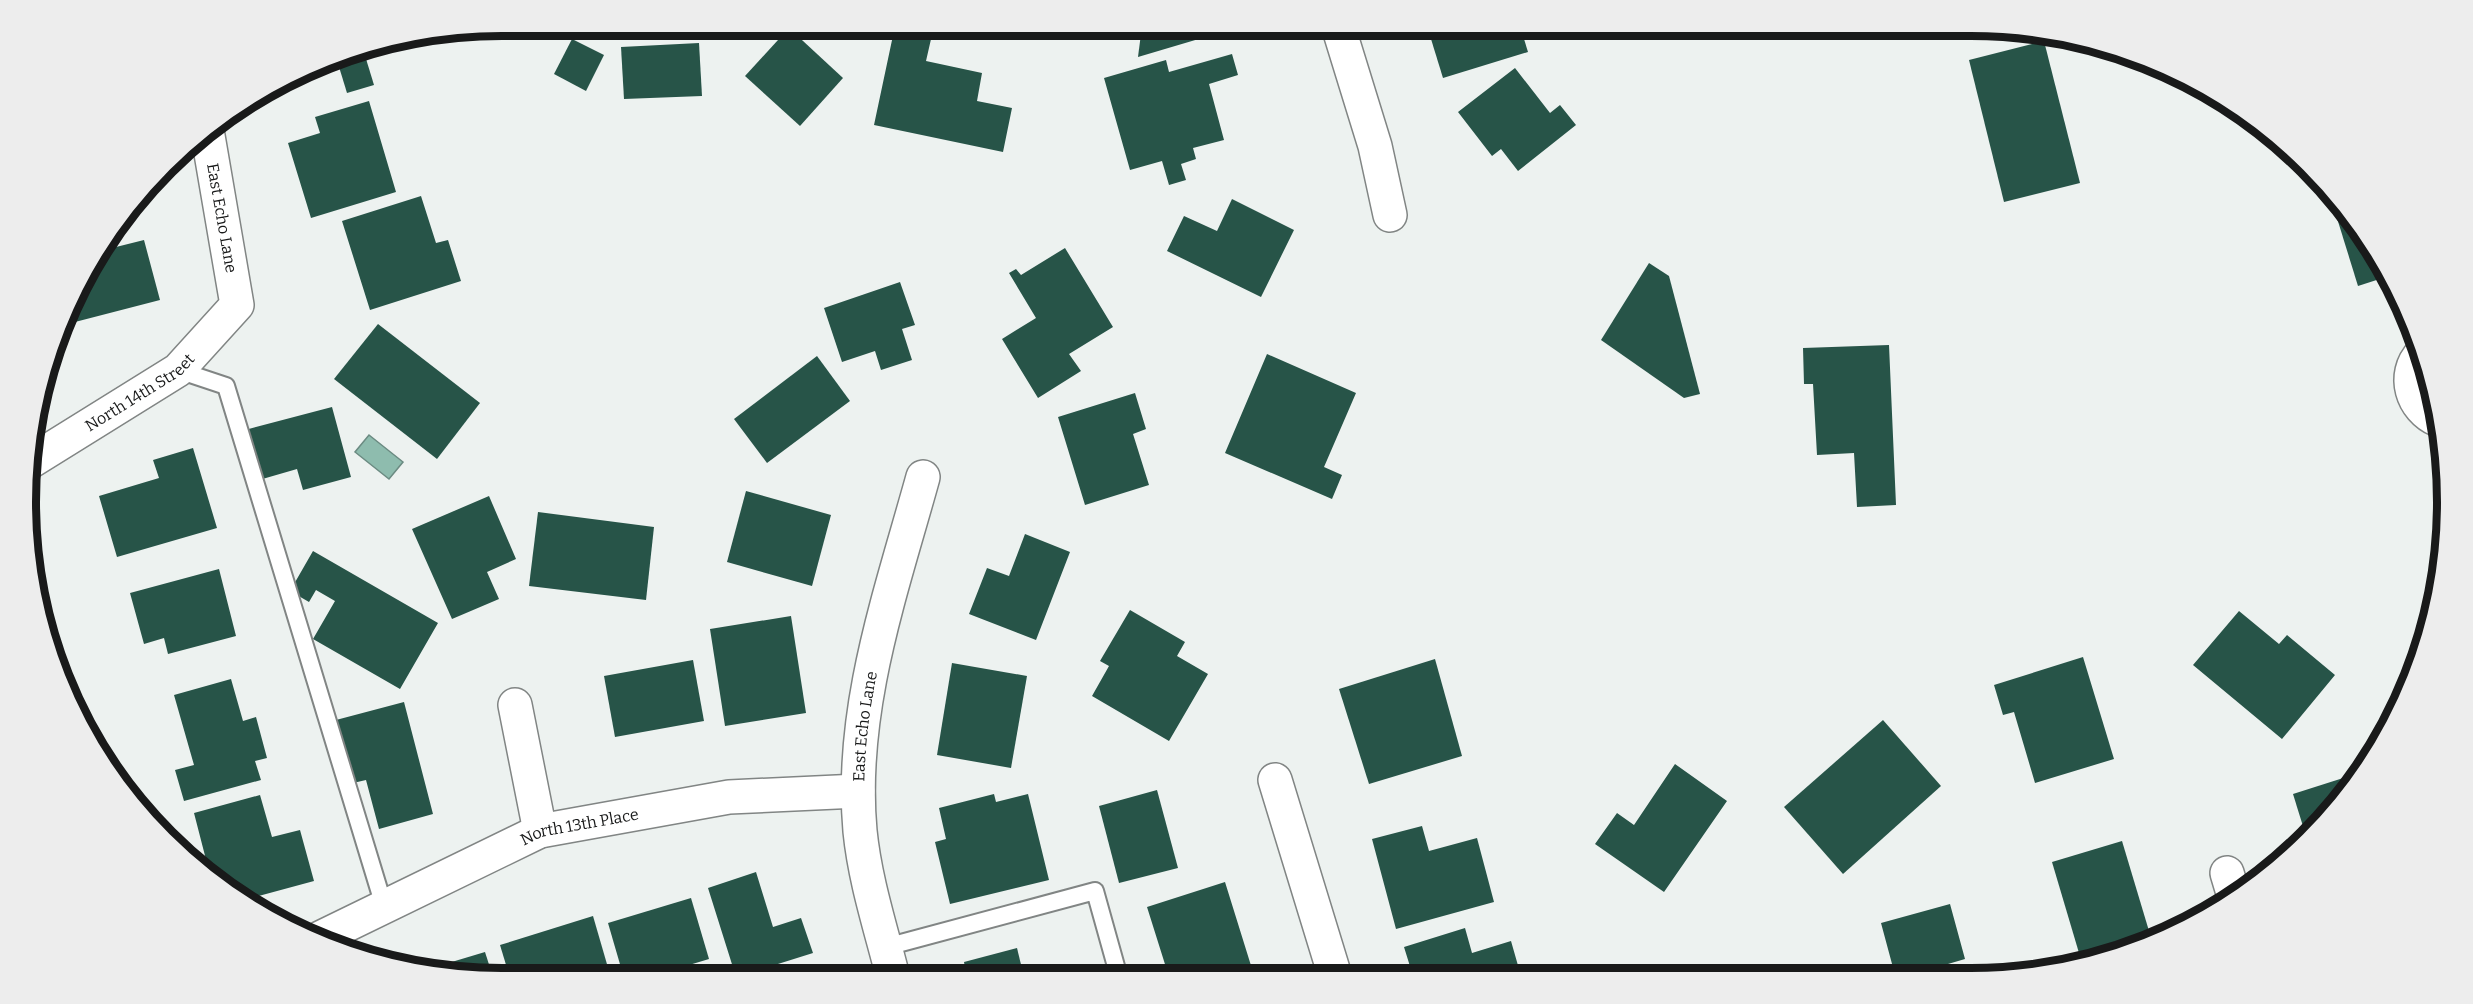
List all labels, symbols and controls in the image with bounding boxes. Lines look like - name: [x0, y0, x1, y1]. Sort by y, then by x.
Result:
- street label: East Echo Lane: [203, 162, 241, 274]
- street label: North 14th Street: [81, 349, 198, 435]
- street label: East Echo Lane: [849, 669, 881, 782]
- street label: North 13th Place: [517, 804, 640, 849]

